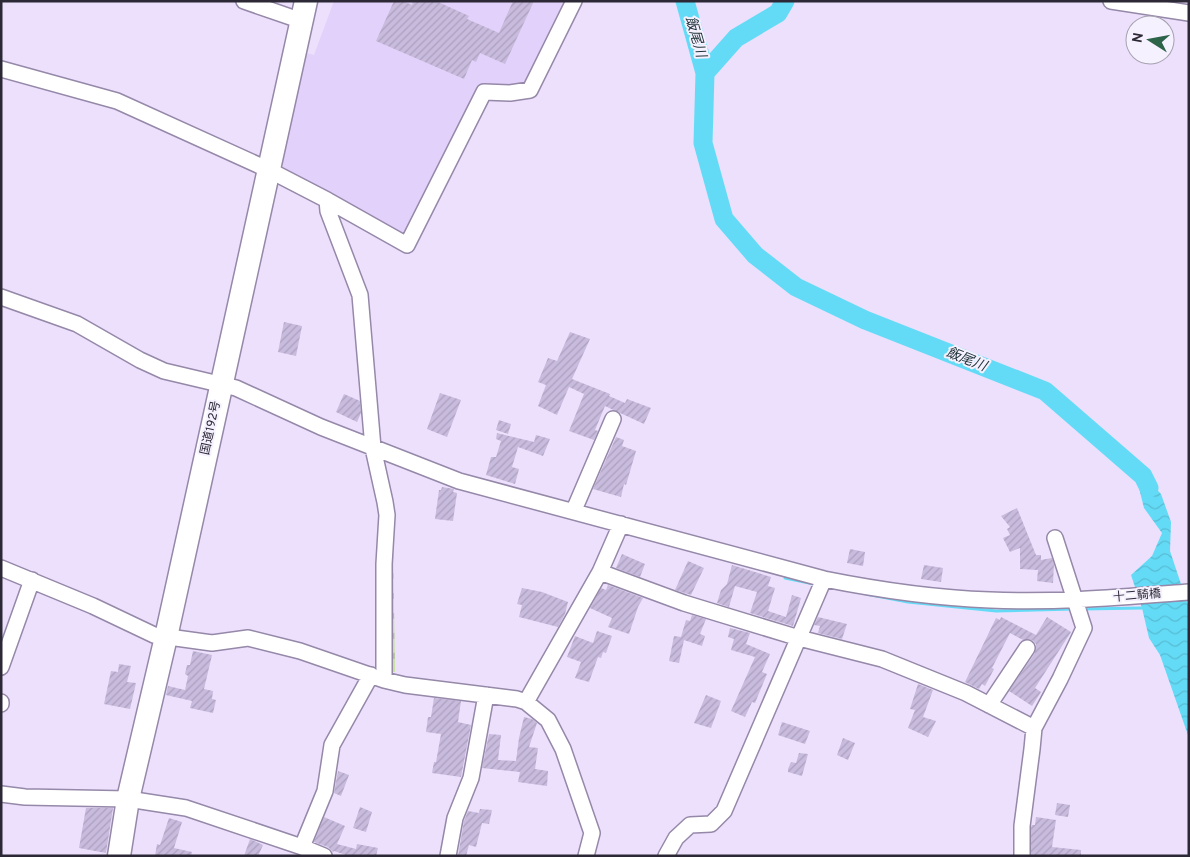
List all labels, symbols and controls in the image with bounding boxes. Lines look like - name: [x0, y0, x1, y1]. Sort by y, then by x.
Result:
- water label: 飯尾川: [681, 14, 710, 61]
- north arrow: [1125, 15, 1175, 65]
- text: N: [1129, 31, 1148, 44]
- water label: 飯尾川: [943, 344, 991, 376]
- street label: 国道192号: [197, 399, 225, 457]
- street label: 十二騎橋: [1112, 586, 1162, 606]

